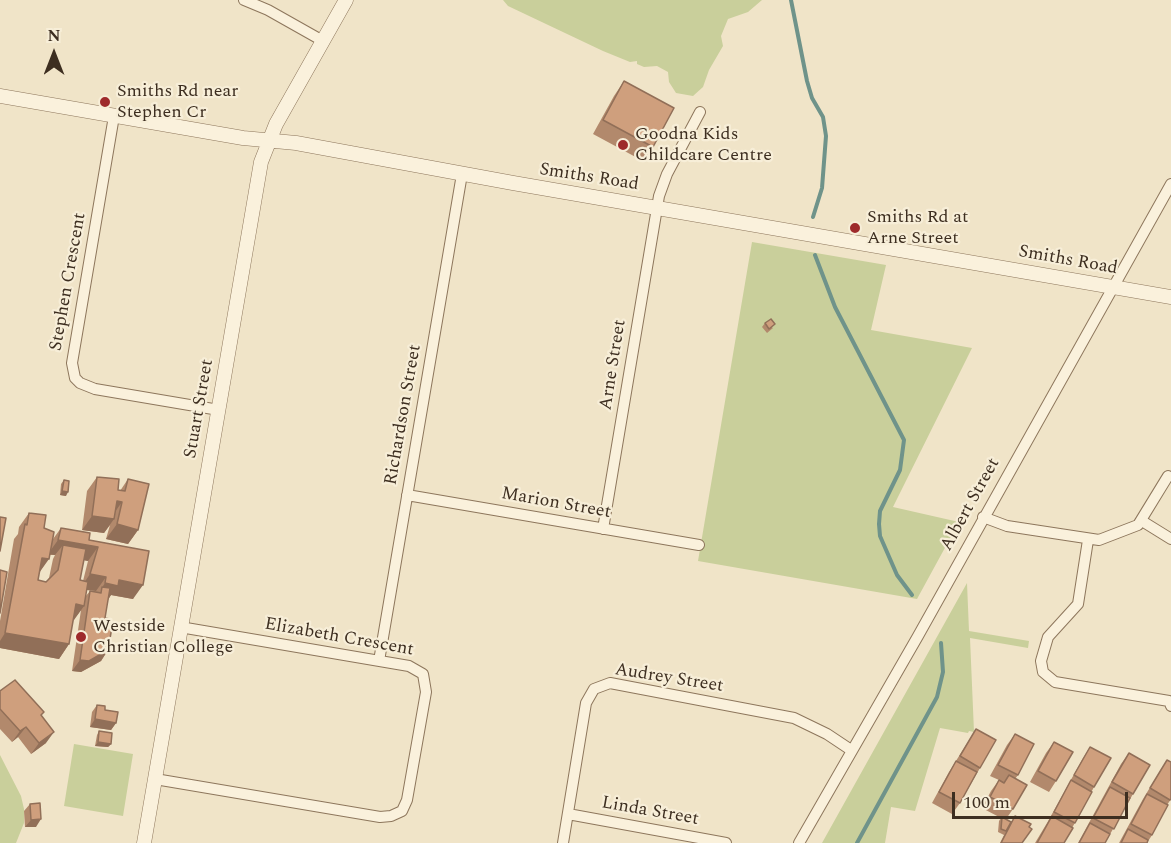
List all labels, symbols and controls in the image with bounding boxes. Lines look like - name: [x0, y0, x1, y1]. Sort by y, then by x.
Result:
- north arrow: [24, 24, 84, 84]
- text: N: [47, 24, 61, 48]
- place label: Smiths Rd near Stephen Cr: [117, 81, 238, 124]
- marker: Smiths Rd near Stephen Cr: [98, 95, 112, 109]
- place label: Goodna Kids Childcare Centre: [635, 124, 772, 166]
- marker: Goodna Kids Childcare Centre: [616, 138, 630, 152]
- street label: Smiths Road: [538, 159, 640, 197]
- place label: Smiths Rd at Arne Street: [867, 207, 968, 250]
- street label: Stephen Crescent: [46, 211, 92, 353]
- marker: Smiths Rd at Arne Street: [848, 221, 862, 235]
- street label: Smiths Road: [1017, 242, 1119, 280]
- street label: Arne Street: [596, 318, 632, 412]
- street label: Richardson Street: [381, 343, 427, 487]
- street label: Stuart Street: [181, 358, 219, 460]
- street label: Albert Street: [937, 455, 1005, 555]
- street label: Marion Street: [500, 484, 612, 524]
- street label: Elizabeth Crescent: [263, 614, 415, 662]
- place label: Westside Christian College: [93, 616, 233, 658]
- marker: Westside Christian College: [74, 630, 88, 644]
- street label: Audrey Street: [613, 660, 725, 698]
- scale bar: [955, 780, 1130, 818]
- text: 100 m: [963, 789, 1010, 816]
- street label: Linda Street: [600, 793, 700, 831]

